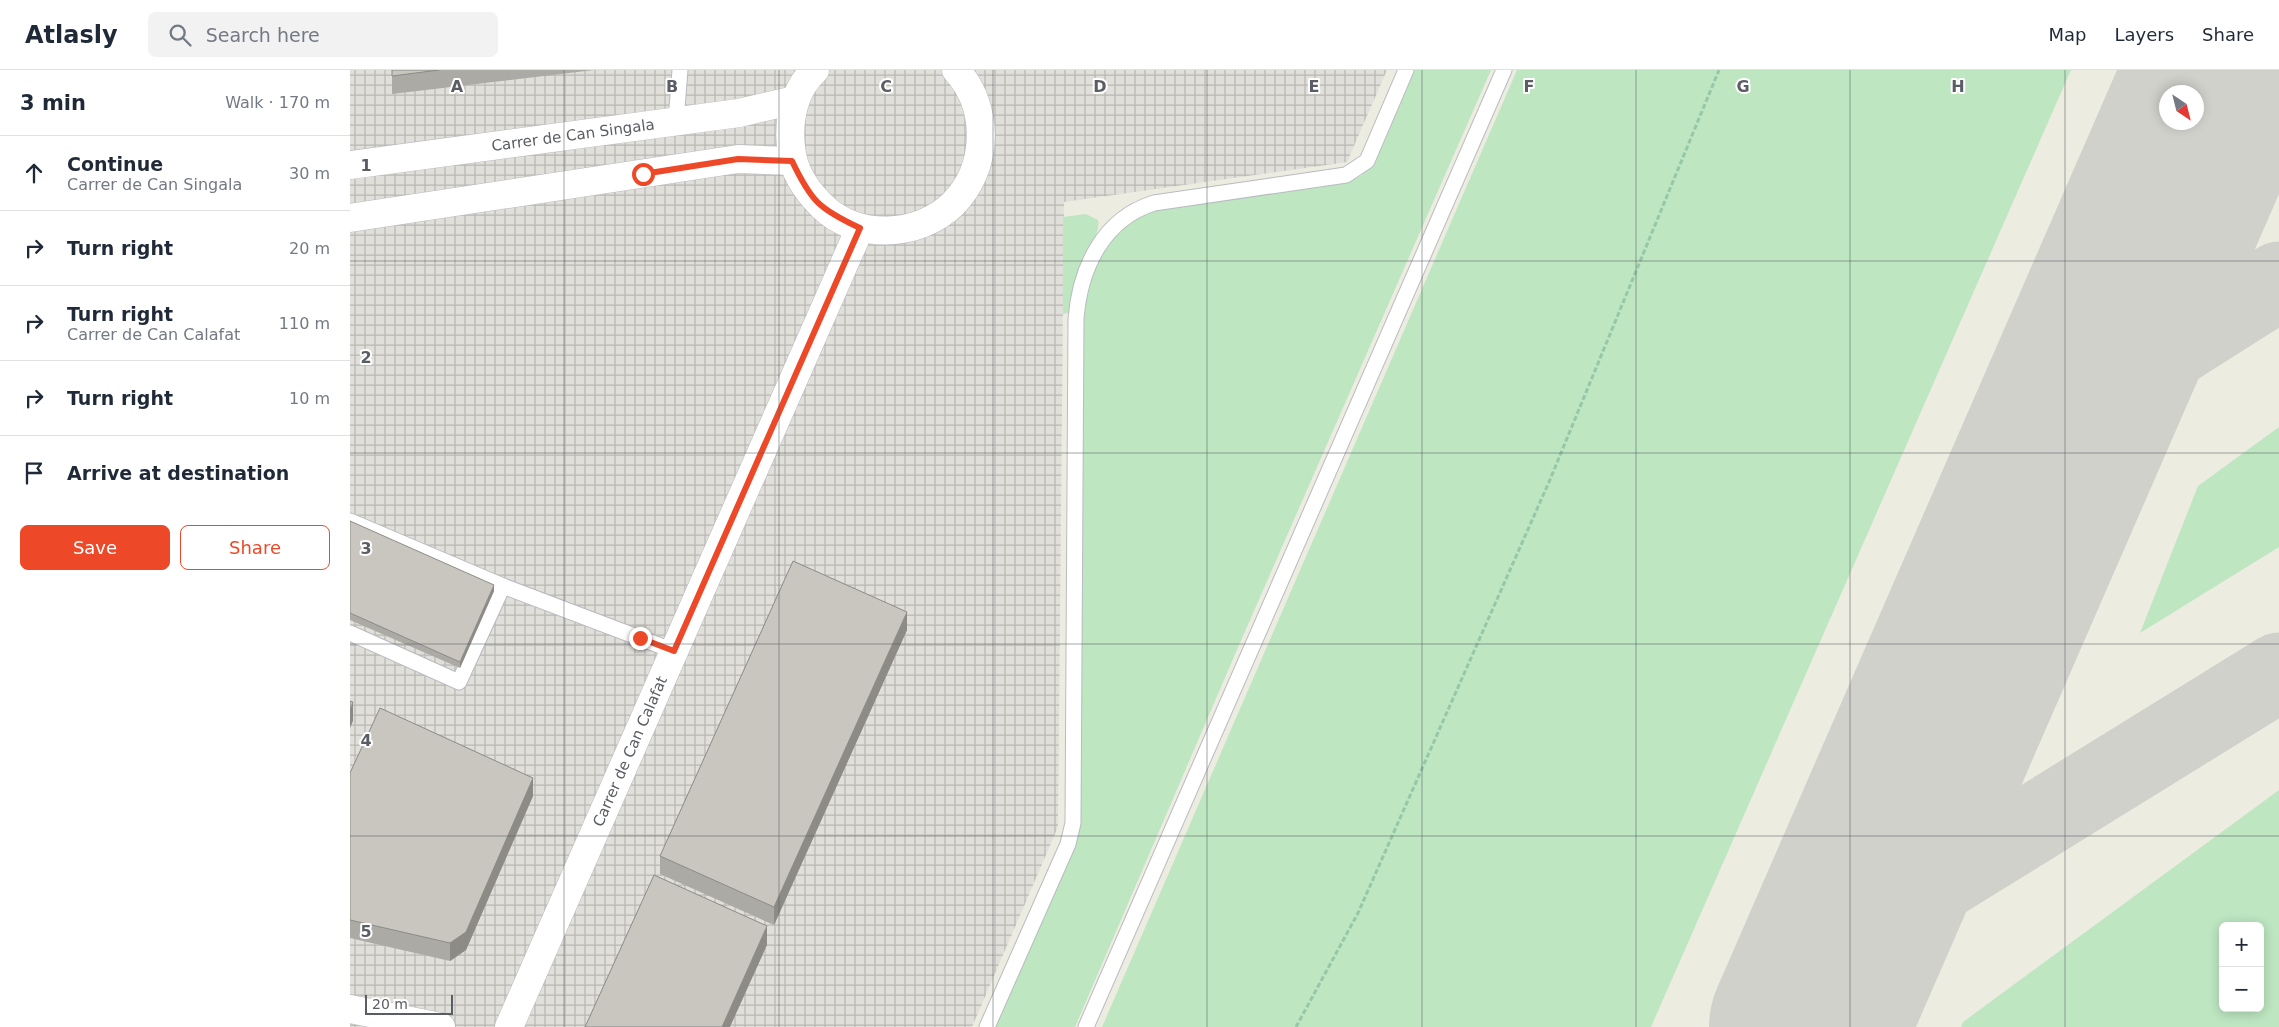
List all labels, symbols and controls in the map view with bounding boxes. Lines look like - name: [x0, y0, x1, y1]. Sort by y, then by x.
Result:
- search box: [148, 12, 498, 57]
- text: Atlasly: [25, 21, 118, 49]
- icon: search: [166, 21, 194, 49]
- text: Search here: [206, 24, 320, 46]
- text: Map: [2048, 24, 2086, 45]
- text: Layers: [2114, 24, 2174, 45]
- text: Share: [2202, 24, 2254, 45]
- text: A: [451, 77, 464, 96]
- text: B: [666, 77, 678, 96]
- text: C: [880, 77, 892, 96]
- text: D: [1093, 77, 1107, 96]
- text: E: [1309, 77, 1319, 96]
- text: F: [1524, 77, 1534, 96]
- text: G: [1736, 77, 1750, 96]
- text: H: [1951, 77, 1965, 96]
- north arrow: [2159, 85, 2204, 130]
- text: 3 min: [20, 91, 86, 115]
- text: Walk · 170 m: [225, 93, 330, 112]
- street label: Carrer de Can Singala: [490, 115, 656, 155]
- text: Continue: [67, 153, 163, 175]
- text: 1: [360, 156, 372, 175]
- icon: ahead: [20, 159, 48, 187]
- route start: [632, 163, 655, 186]
- text: 30 m: [289, 164, 330, 183]
- text: Carrer de Can Singala: [67, 175, 242, 194]
- icon: right: [20, 234, 48, 262]
- text: Turn right: [67, 237, 173, 259]
- text: 20 m: [289, 239, 330, 258]
- text: Turn right: [67, 303, 173, 325]
- icon: right: [20, 309, 48, 337]
- text: 110 m: [279, 314, 330, 333]
- text: Carrer de Can Calafat: [67, 325, 240, 344]
- text: 2: [360, 348, 372, 367]
- icon: right: [20, 384, 48, 412]
- text: Turn right: [67, 387, 173, 409]
- text: 10 m: [289, 389, 330, 408]
- icon: arrive: [20, 459, 48, 487]
- text: Arrive at destination: [67, 462, 289, 484]
- button: Save: [20, 525, 170, 570]
- button: Share: [180, 525, 330, 570]
- text: 3: [360, 539, 372, 558]
- route end: [629, 627, 652, 650]
- street label: Carrer de Can Calafat: [589, 673, 671, 829]
- text: 4: [360, 731, 372, 750]
- text: 5: [360, 922, 372, 941]
- map controls: [2219, 922, 2264, 1012]
- button: +: [2219, 922, 2264, 967]
- button: −: [2219, 967, 2264, 1012]
- scale bar: [365, 992, 452, 1015]
- text: 20 m: [372, 996, 408, 1012]

